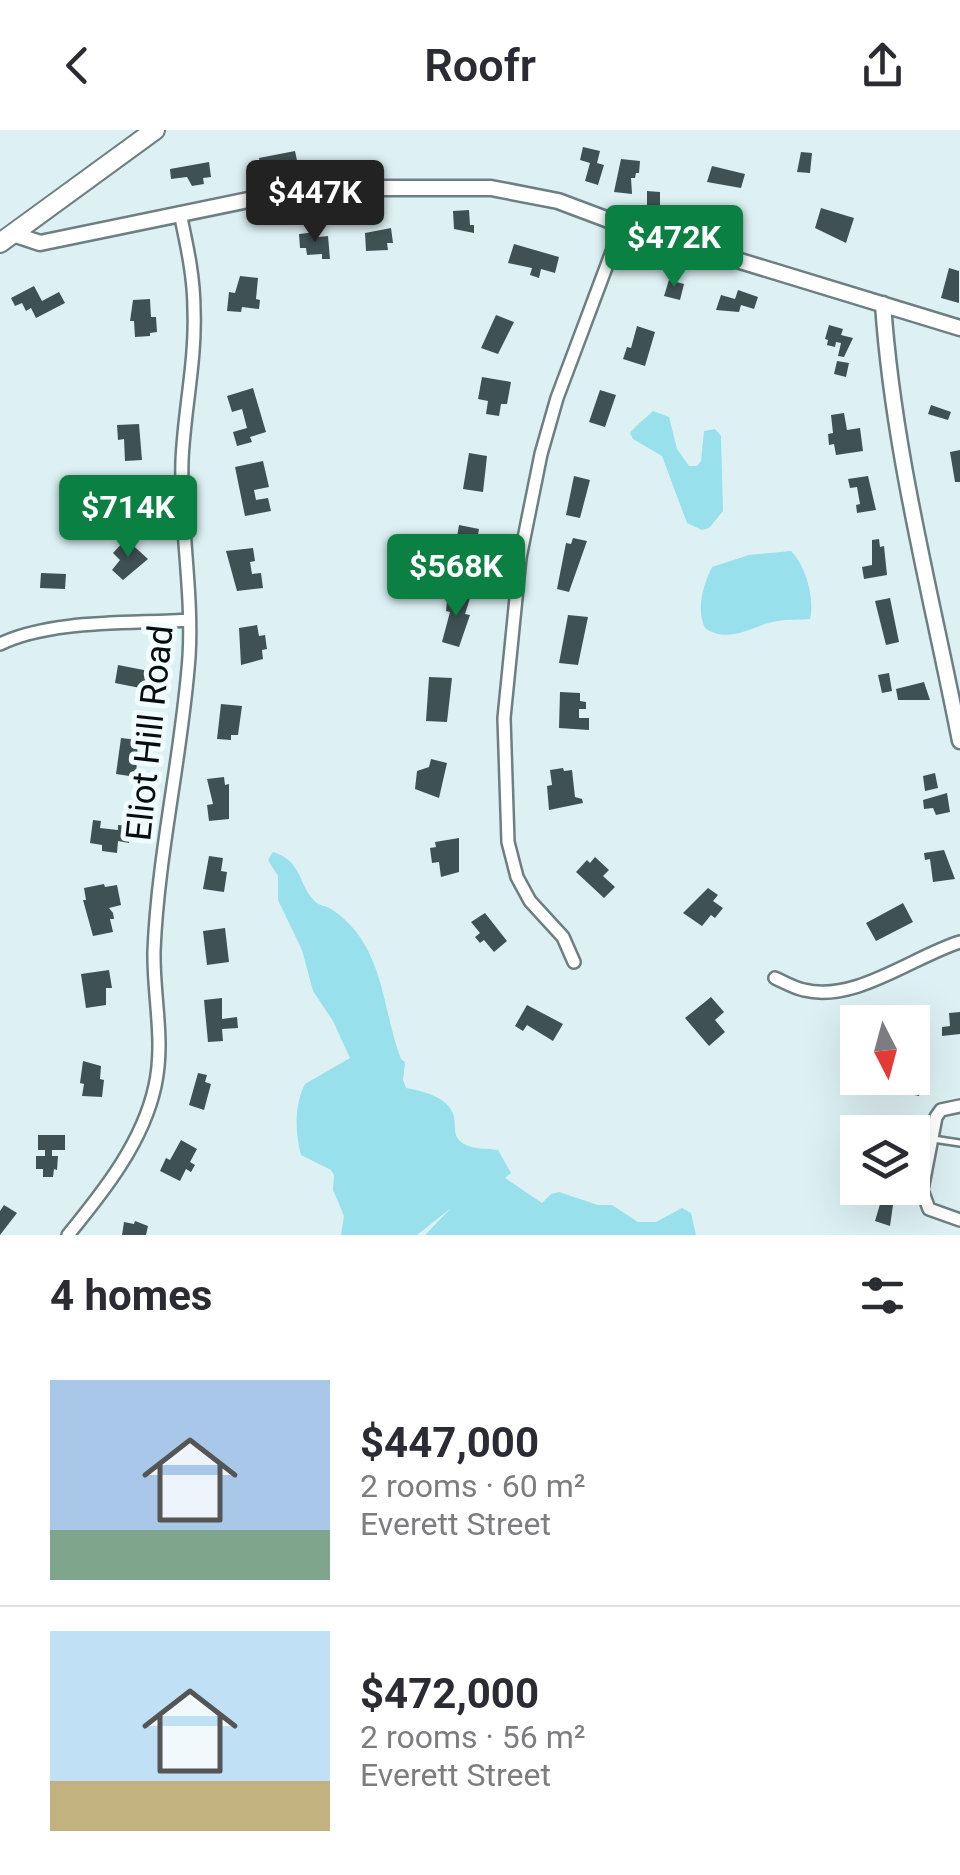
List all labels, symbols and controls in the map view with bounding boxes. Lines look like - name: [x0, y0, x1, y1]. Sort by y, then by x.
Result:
- icon: back: [50, 38, 105, 93]
- icon: share: [855, 38, 910, 93]
- text: Roofr: [424, 39, 536, 92]
- pin: $447K: [245, 160, 385, 245]
- text: $447K: [268, 173, 362, 211]
- pin: $472K: [604, 205, 744, 290]
- text: $472K: [627, 218, 721, 256]
- pin: $714K: [58, 475, 198, 560]
- text: $714K: [81, 488, 175, 526]
- pin: $568K: [386, 534, 526, 619]
- text: $568K: [409, 547, 503, 585]
- street label: Eliot Hill Road: [118, 623, 182, 843]
- north arrow: [840, 1005, 930, 1095]
- map controls: [840, 1005, 930, 1205]
- button: layers: [840, 1115, 930, 1205]
- icon: filters: [855, 1268, 910, 1323]
- text: 4 homes: [50, 1271, 212, 1320]
- text: $447,000: [360, 1418, 539, 1467]
- icon: home: [130, 1420, 250, 1540]
- text: 2 rooms · 60 m²: [360, 1467, 585, 1505]
- text: Everett Street: [360, 1505, 551, 1543]
- text: $472,000: [360, 1669, 539, 1718]
- icon: home: [130, 1671, 250, 1791]
- text: 2 rooms · 56 m²: [360, 1718, 585, 1756]
- text: Everett Street: [360, 1756, 551, 1794]

